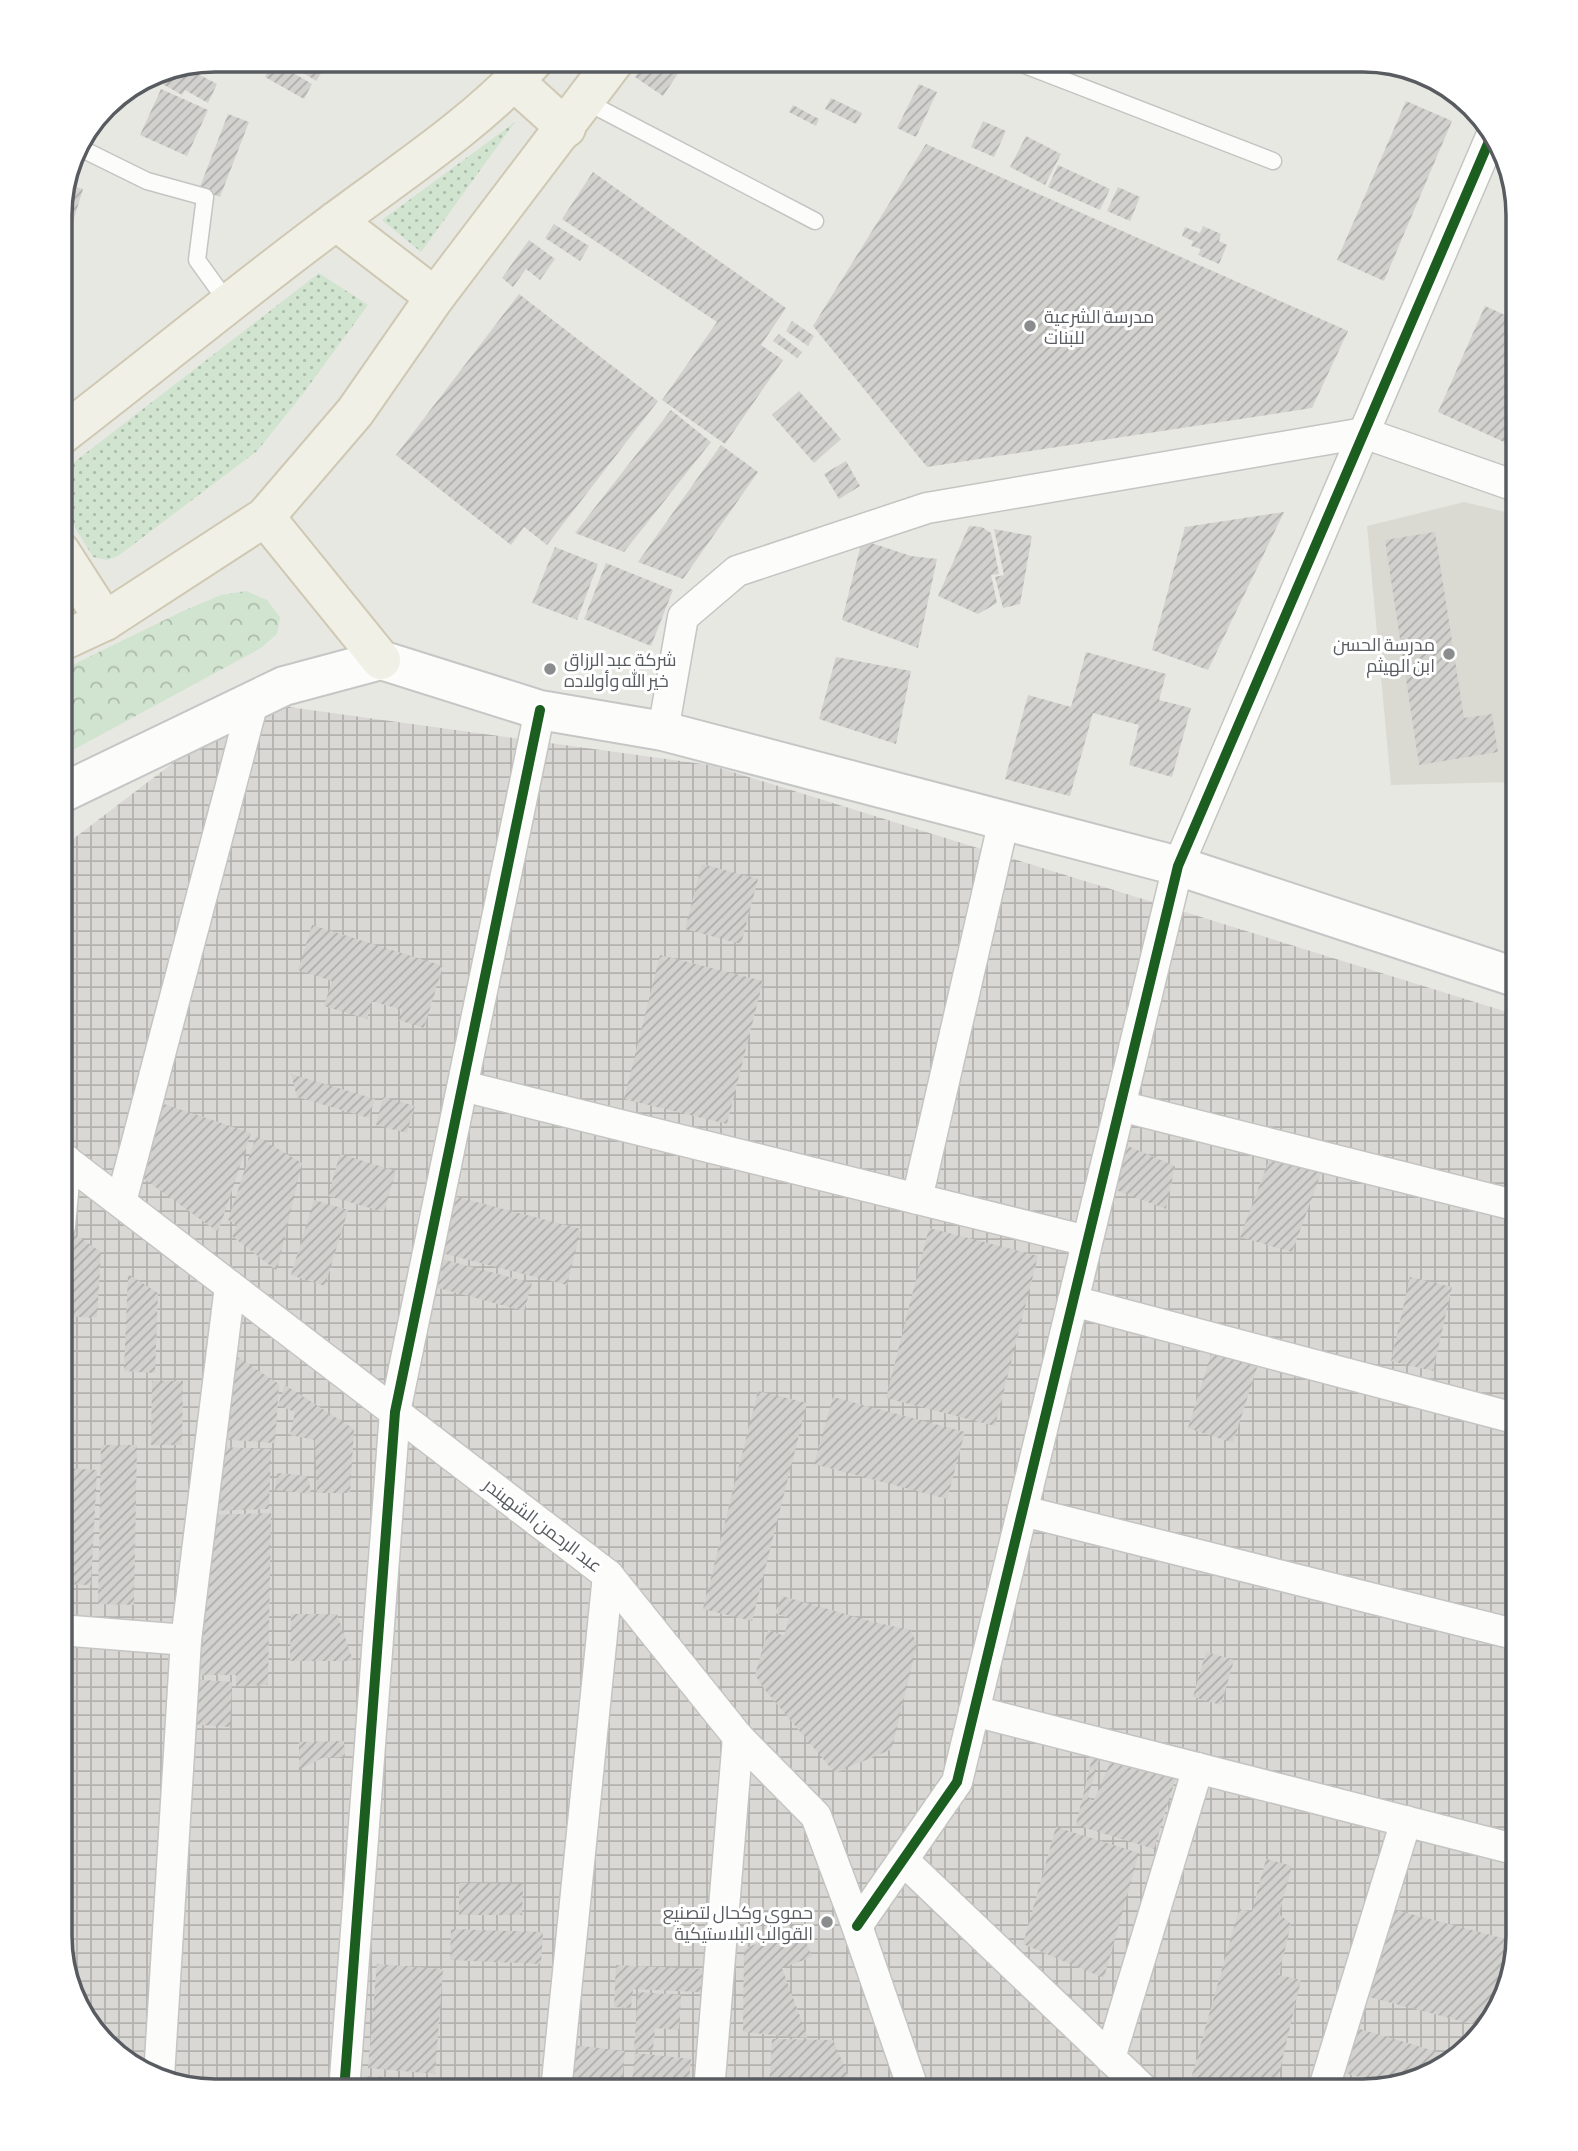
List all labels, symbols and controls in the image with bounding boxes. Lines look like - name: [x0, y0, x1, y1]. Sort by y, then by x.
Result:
- place label: مدرسة الشرعية للبنات: [1044, 306, 1154, 348]
- marker: مدرسة الشرعية للبنات: [1022, 318, 1038, 334]
- place label: مدرسة الحسن ابن الهيثم: [1333, 634, 1435, 678]
- marker: مدرسة الحسن ابن الهيثم: [1441, 646, 1457, 662]
- place label: شركة عبد الرزاق خير الله وأولاده: [564, 649, 676, 692]
- marker: شركة عبد الرزاق خير الله وأولاده: [542, 661, 558, 677]
- street label: عبد الرحمن الشهبندر: [478, 1473, 606, 1577]
- place label: حموي وكحال لتصنيع القوالب البلاستيكية: [663, 1902, 813, 1945]
- marker: حموي وكحال لتصنيع القوالب البلاستيكية: [819, 1914, 835, 1930]

